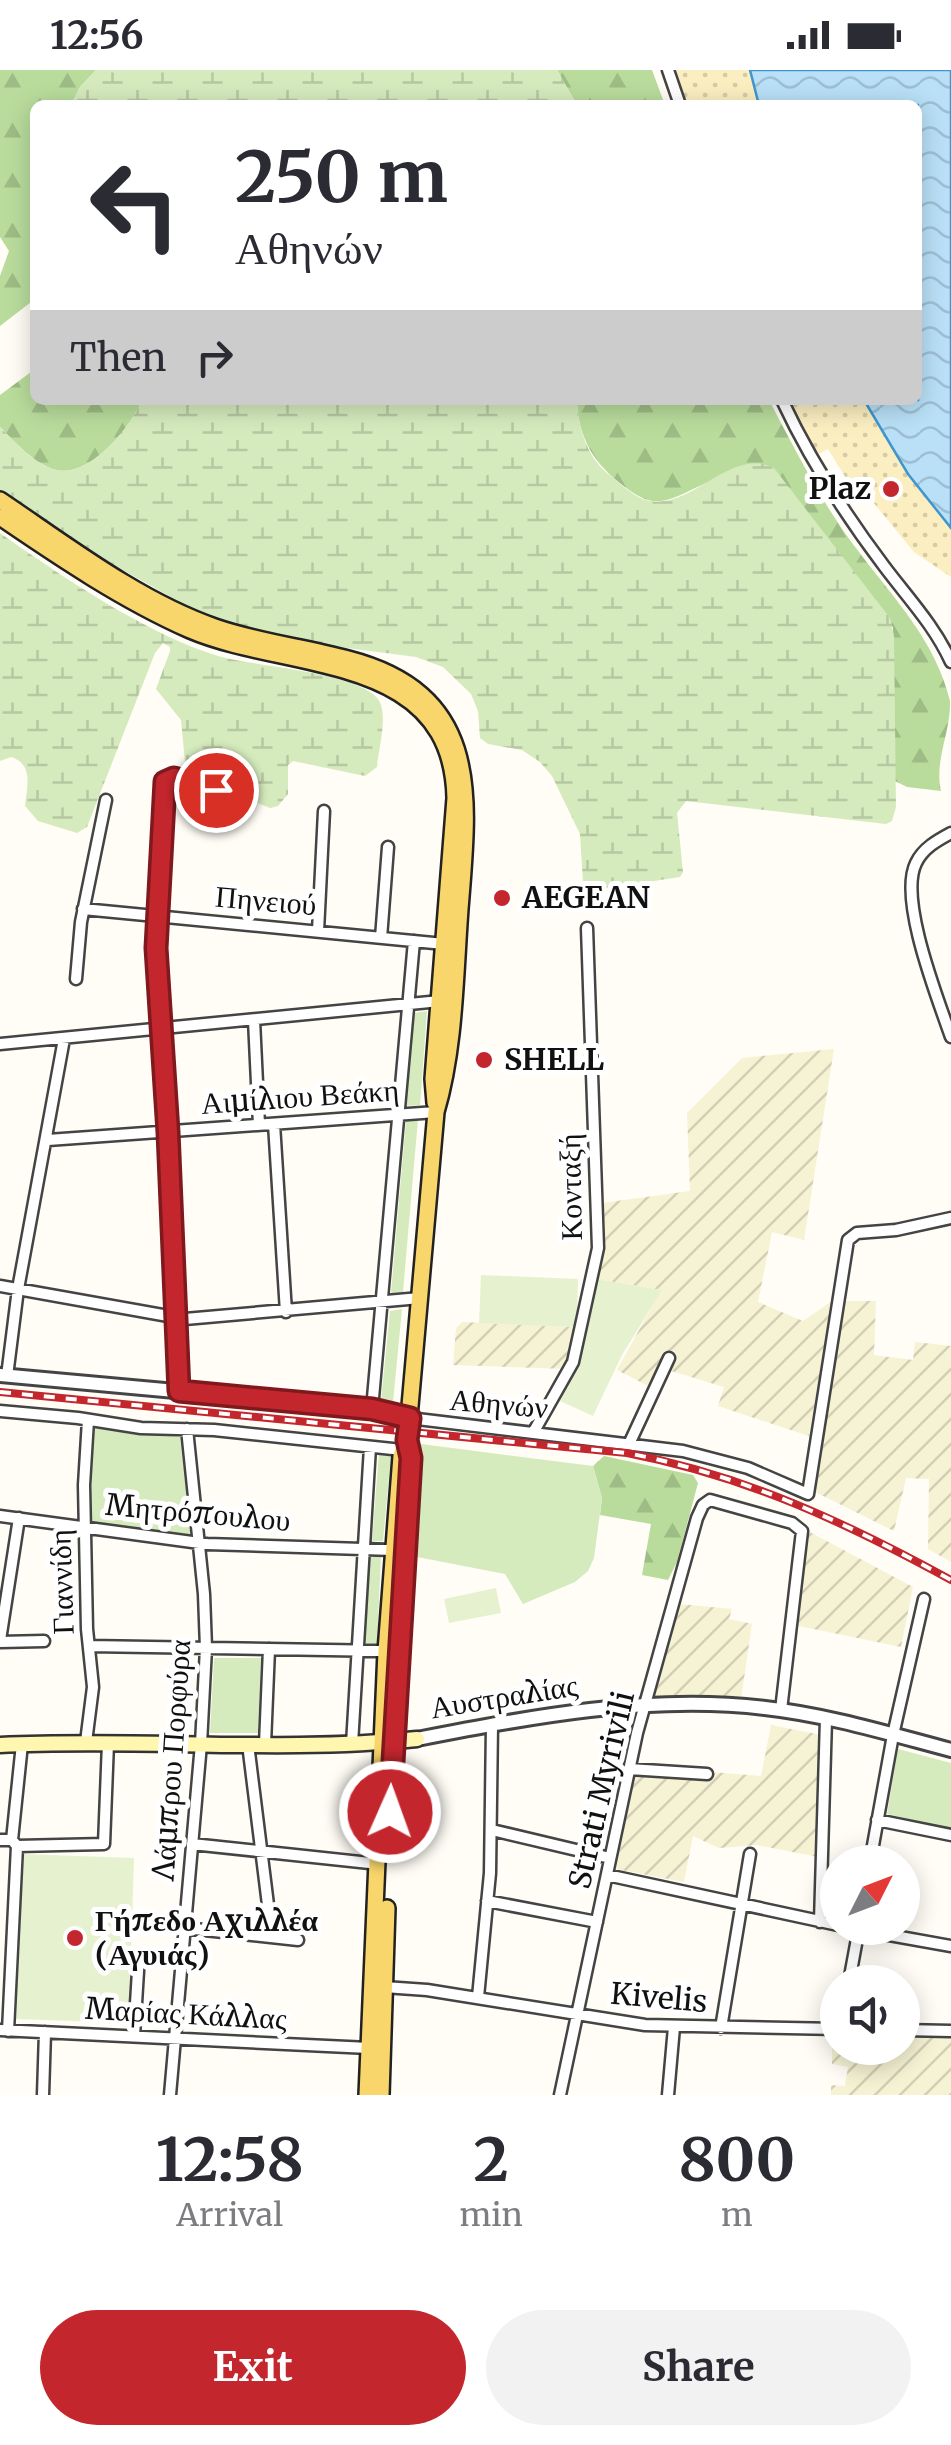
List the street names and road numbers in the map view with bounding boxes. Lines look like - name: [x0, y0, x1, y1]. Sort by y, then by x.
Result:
- street label: Πηνειού: [214, 877, 318, 923]
- street label: Αιμίλιου Βεάκη: [200, 1070, 400, 1122]
- street label: Κονταξή: [550, 1133, 590, 1241]
- street label: Αθηνών: [448, 1380, 550, 1426]
- street label: Μητρόπουλου: [104, 1485, 292, 1539]
- street label: Γιαννίδη: [40, 1529, 82, 1635]
- street label: Λάμπρου Πορφύρα: [144, 1638, 198, 1883]
- street label: Αυστραλίας: [427, 1666, 580, 1726]
- street label: Strati Myrivili: [560, 1687, 642, 1892]
- street label: Kivelis: [609, 1974, 709, 2020]
- street label: Μαρίας Κάλλας: [84, 1989, 288, 2037]

